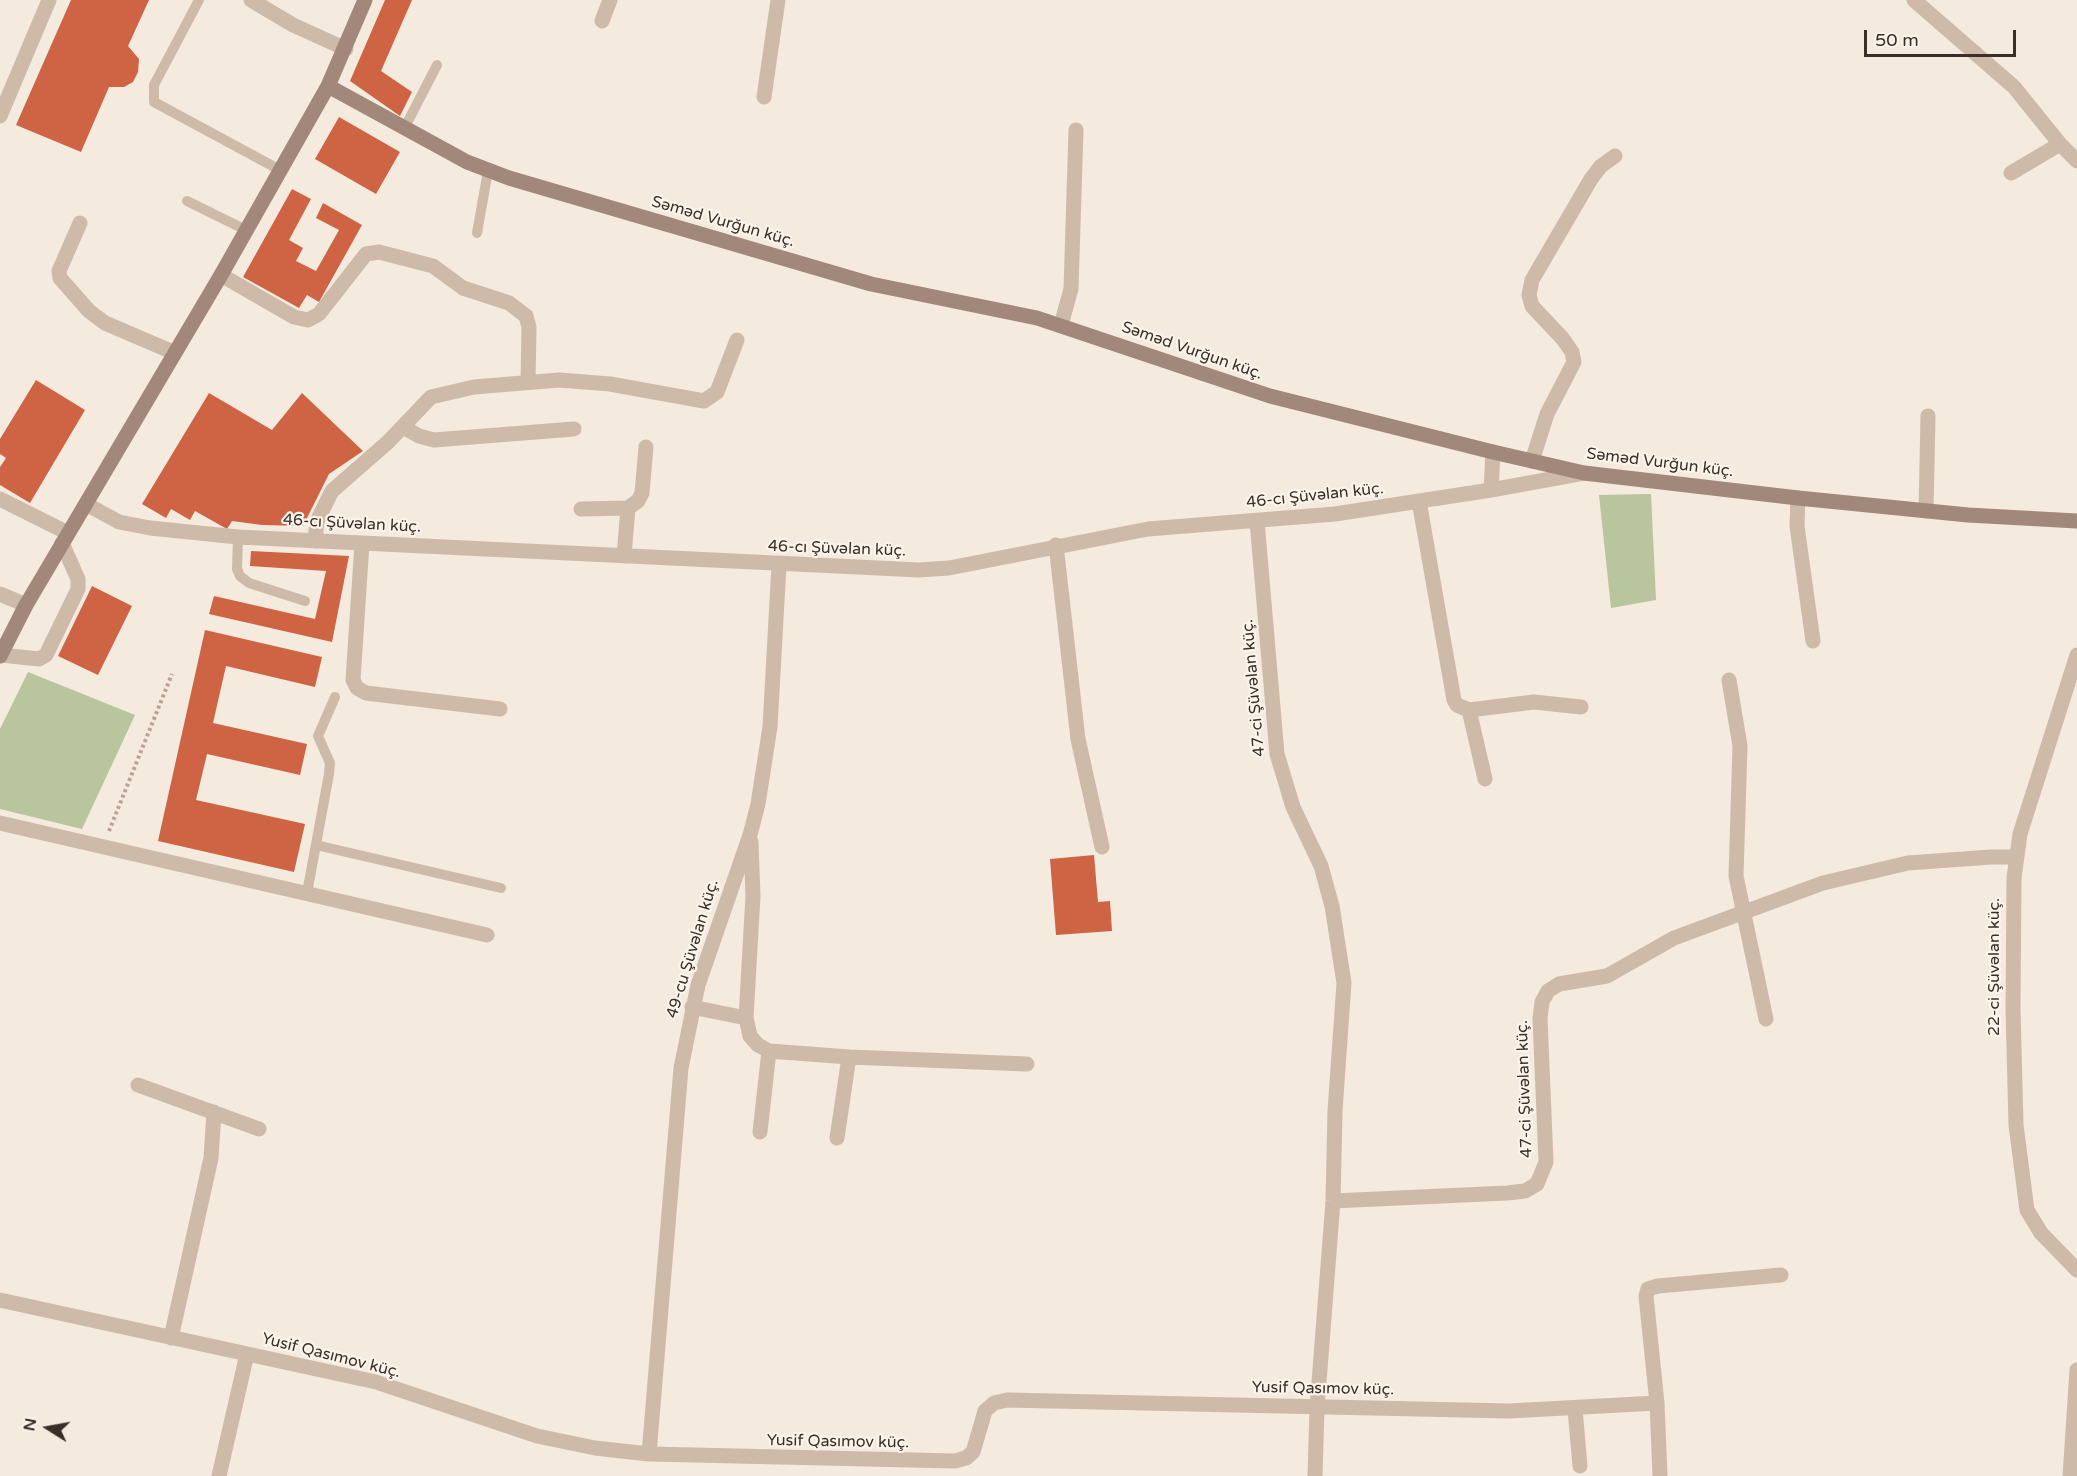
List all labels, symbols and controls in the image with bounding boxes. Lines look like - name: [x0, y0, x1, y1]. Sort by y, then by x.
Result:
- scale bar: [1867, 18, 2018, 56]
- text: 50 m: [1875, 29, 1919, 51]
- street label: Səməd Vurğun küç.: [649, 192, 797, 252]
- street label: Səməd Vurğun küç.: [1119, 318, 1265, 384]
- street label: Səməd Vurğun küç.: [1585, 444, 1735, 482]
- street label: 46-cı Şüvəlan küç.: [1245, 479, 1385, 513]
- street label: 46-cı Şüvəlan küç.: [282, 511, 422, 537]
- street label: 46-cı Şüvəlan küç.: [768, 537, 906, 561]
- street label: 47-ci Şüvəlan küç.: [1238, 618, 1270, 758]
- street label: 49-cu Şüvəlan küç.: [663, 877, 723, 1021]
- street label: 22-ci Şüvəlan küç.: [1985, 898, 2005, 1036]
- street label: 47-ci Şüvəlan küç.: [1513, 1020, 1537, 1158]
- street label: Yusif Qasımov küç.: [260, 1329, 402, 1383]
- street label: Yusif Qasımov küç.: [1252, 1378, 1394, 1400]
- north arrow: [18, 1398, 78, 1458]
- text: N: [19, 1416, 41, 1433]
- street label: Yusif Qasımov küç.: [767, 1431, 909, 1453]

